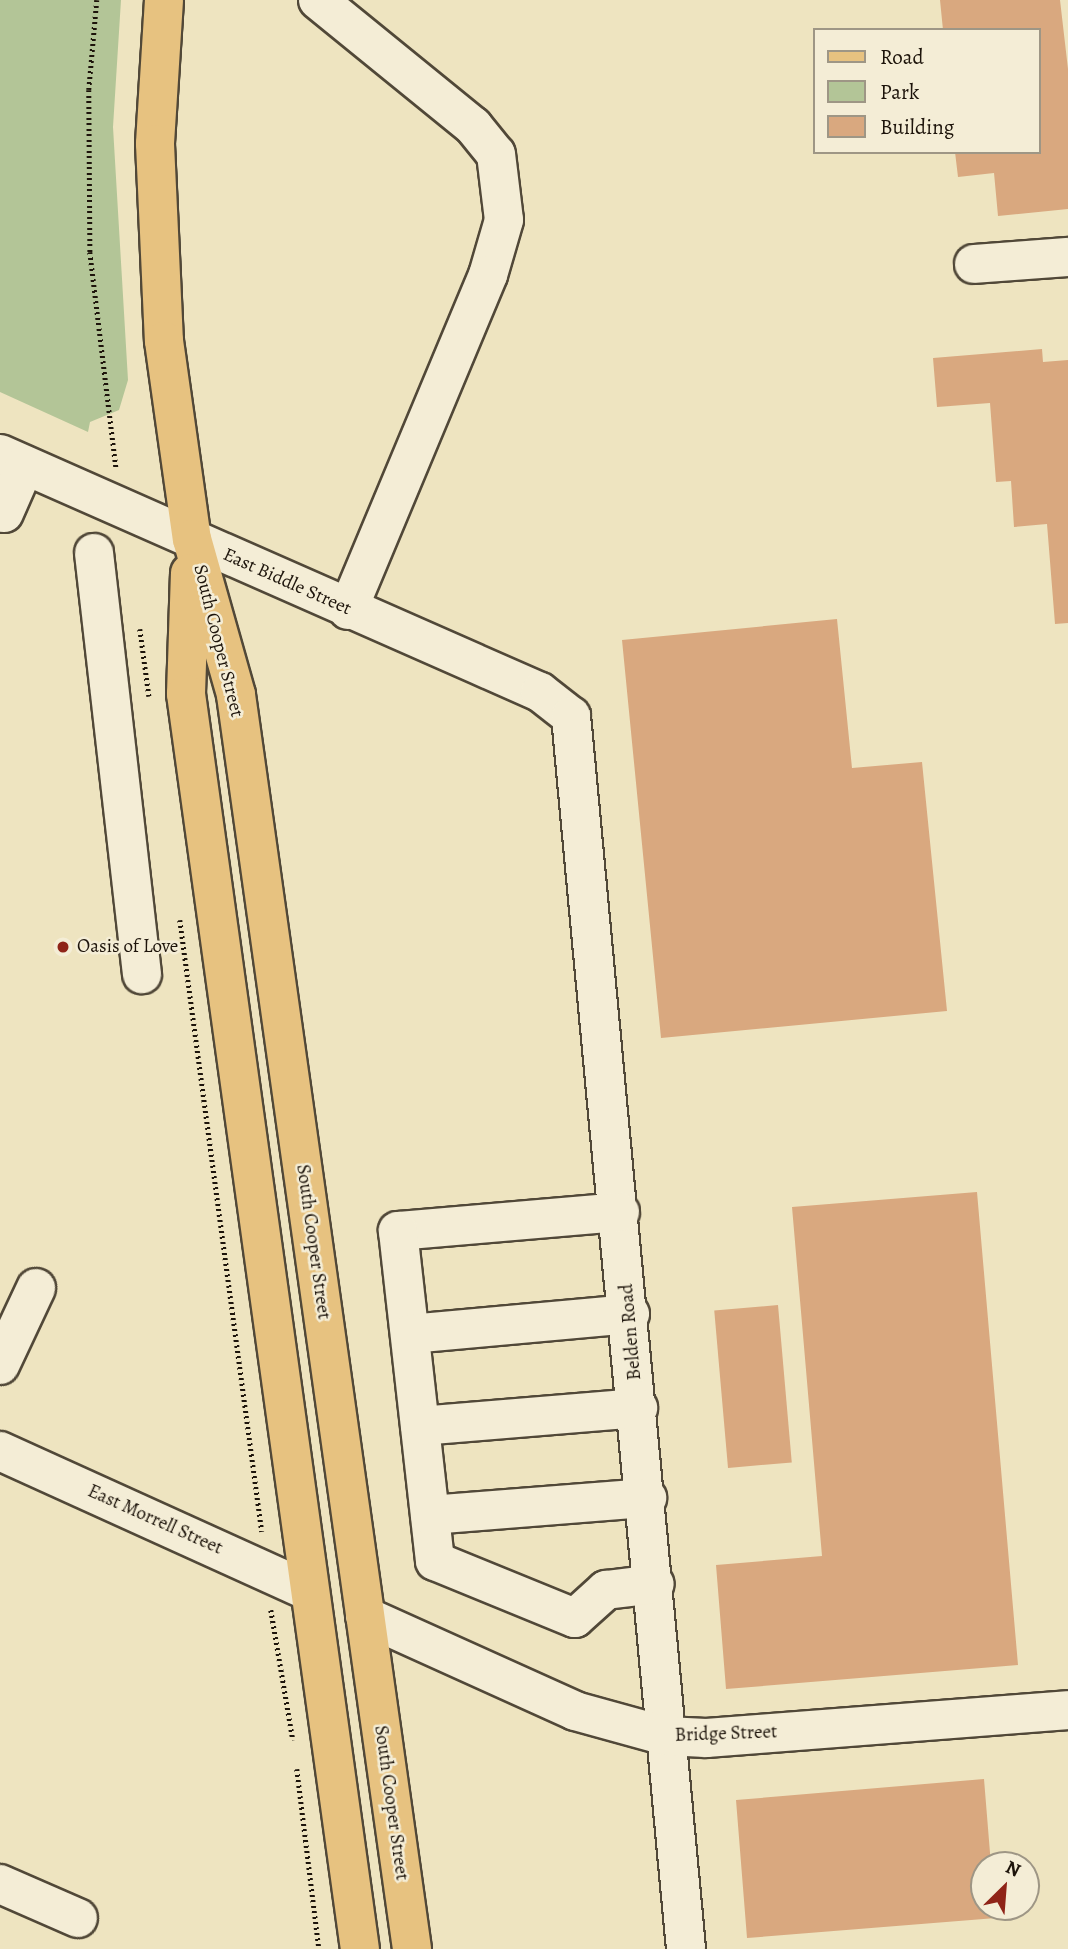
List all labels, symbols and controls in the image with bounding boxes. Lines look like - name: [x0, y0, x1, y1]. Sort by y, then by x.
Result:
- legend: [813, 28, 1040, 154]
- text: Road: [880, 43, 924, 71]
- text: Park: [880, 78, 919, 106]
- text: Building: [880, 113, 954, 141]
- street label: East Biddle Street: [219, 544, 355, 620]
- street label: South Cooper Street: [188, 562, 248, 720]
- place label: Oasis of Love: [77, 936, 178, 958]
- marker: Oasis of Love: [55, 939, 71, 955]
- street label: South Cooper Street: [291, 1163, 335, 1321]
- street label: Belden Road: [615, 1283, 647, 1381]
- street label: East Morrell Street: [84, 1480, 226, 1560]
- street label: Bridge Street: [674, 1721, 778, 1747]
- street label: South Cooper Street: [369, 1724, 413, 1882]
- north arrow: [970, 1851, 1040, 1921]
- text: N: [1001, 1854, 1025, 1883]

